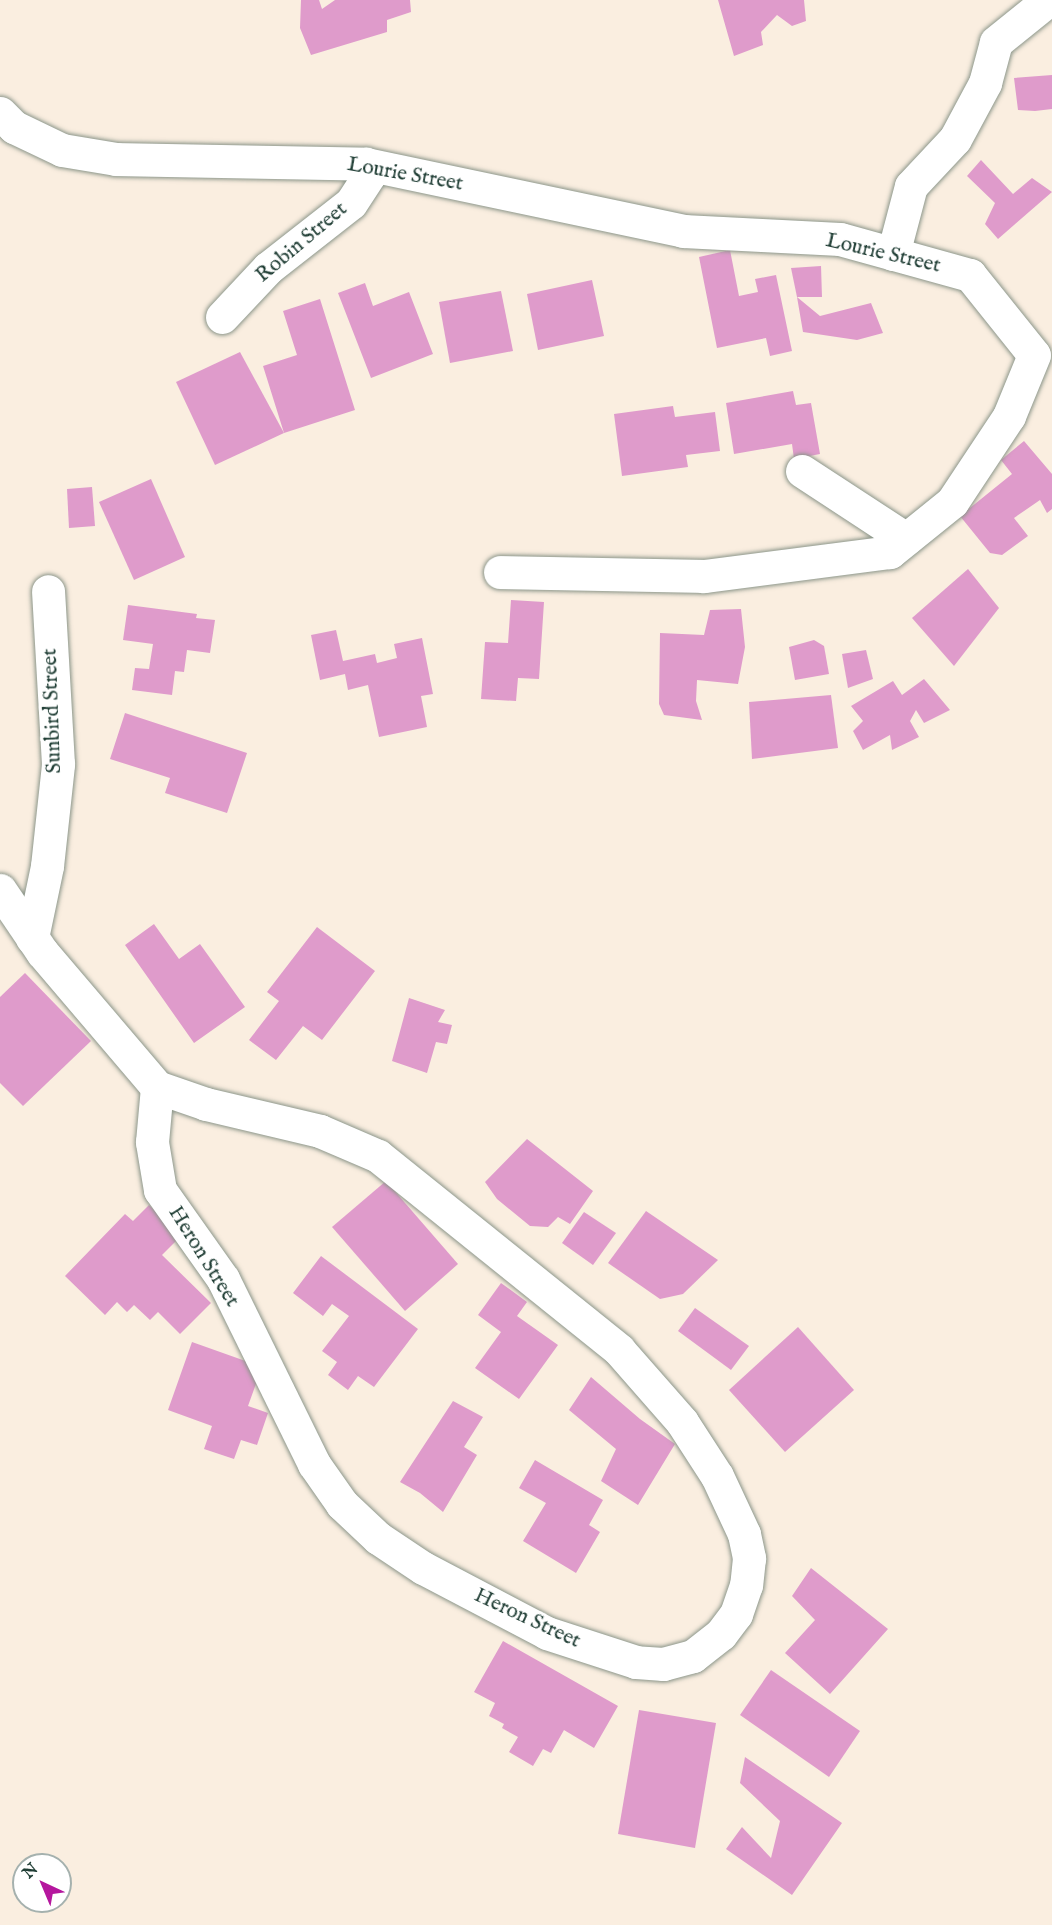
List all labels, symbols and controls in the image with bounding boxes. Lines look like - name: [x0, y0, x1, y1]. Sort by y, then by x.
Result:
- street label: Lourie Street: [345, 152, 465, 198]
- street label: Robin Street: [251, 197, 353, 289]
- street label: Lourie Street: [823, 229, 943, 279]
- street label: Sunbird Street: [38, 648, 68, 774]
- street label: Heron Street: [162, 1202, 244, 1312]
- street label: Heron Street: [470, 1583, 584, 1655]
- north arrow: [12, 1853, 72, 1913]
- text: N: [19, 1859, 43, 1883]

